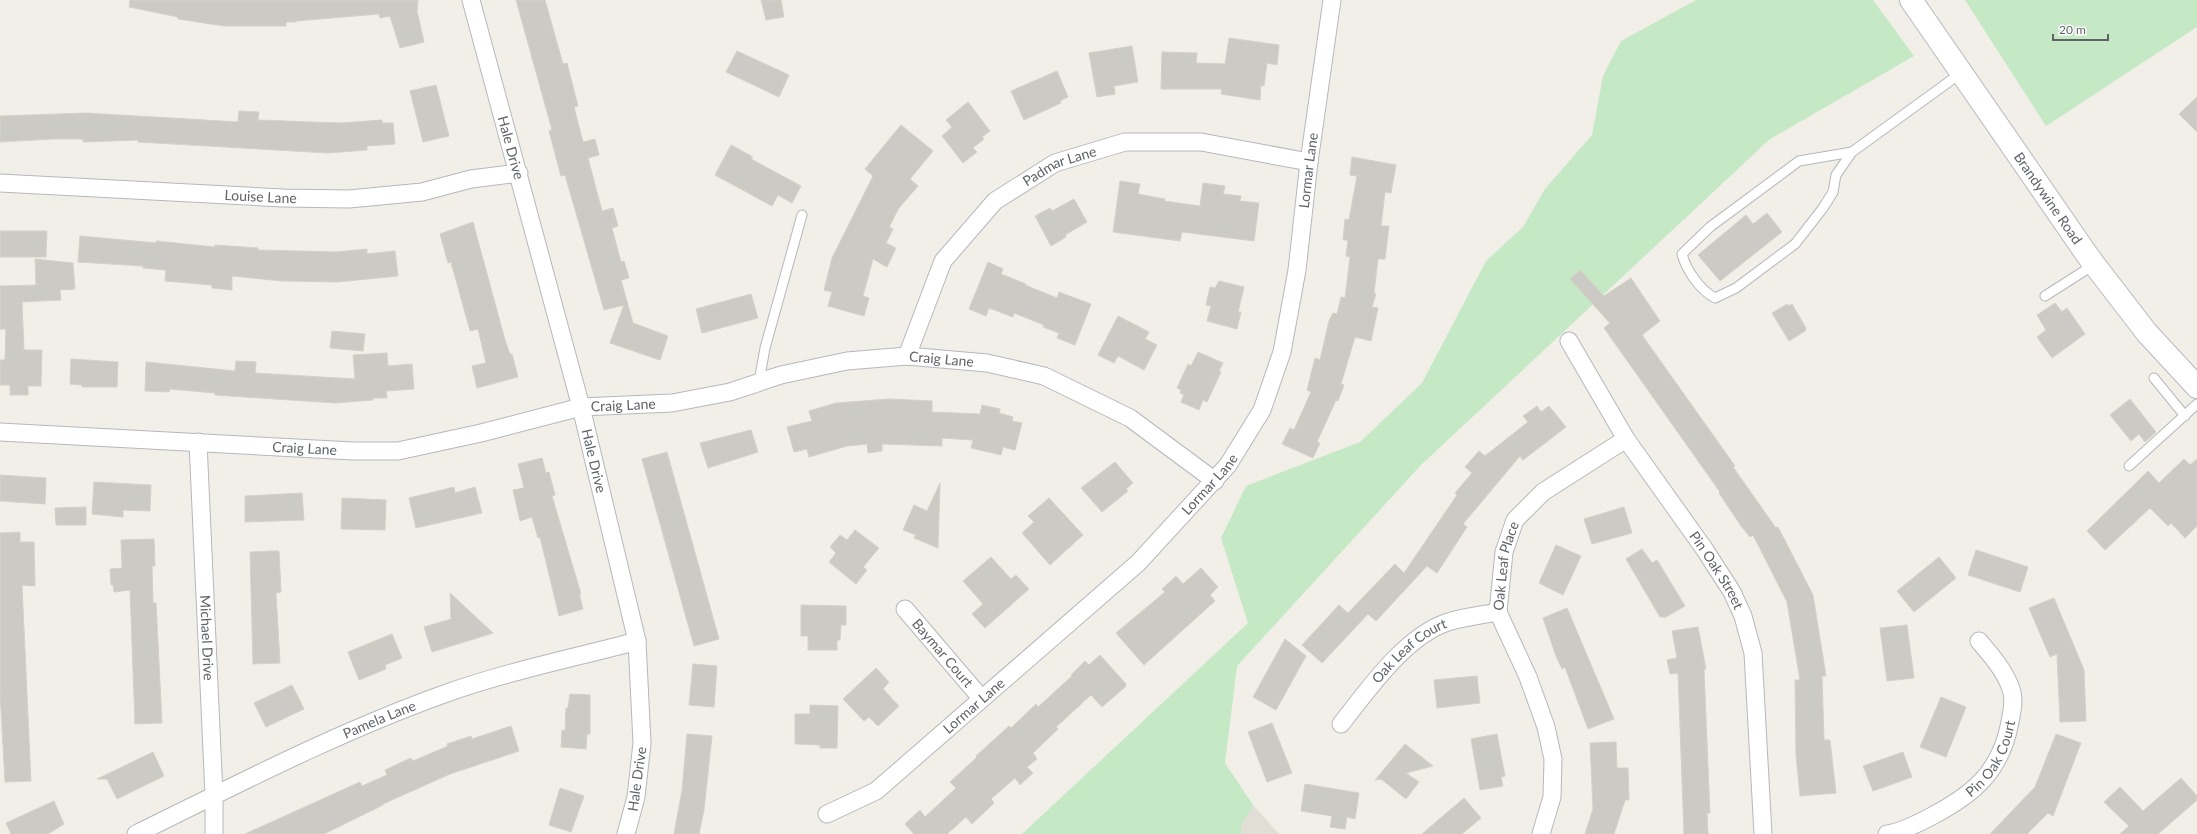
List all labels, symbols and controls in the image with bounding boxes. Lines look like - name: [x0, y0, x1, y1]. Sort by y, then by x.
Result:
- scale bar: [2053, 16, 2108, 42]
- text: 20 m: [2059, 22, 2086, 37]
- street label: Hale Drive: [495, 114, 528, 181]
- street label: Lormar Lane: [1295, 132, 1321, 209]
- street label: Padmar Lane: [1019, 142, 1098, 189]
- street label: Brandywine Road: [2011, 149, 2086, 247]
- street label: Louise Lane: [224, 186, 297, 206]
- street label: Craig Lane: [909, 347, 975, 370]
- street label: Craig Lane: [590, 395, 656, 415]
- street label: Hale Drive: [579, 427, 610, 494]
- street label: Craig Lane: [272, 438, 337, 458]
- street label: Lormar Lane: [1178, 450, 1241, 518]
- street label: Oak Leaf Place: [1489, 519, 1522, 611]
- street label: Pin Oak Street: [1686, 528, 1748, 612]
- street label: Michael Drive: [197, 595, 218, 681]
- street label: Oak Leaf Court: [1368, 614, 1449, 686]
- street label: Baymar Court: [909, 615, 977, 691]
- street label: Lormar Lane: [939, 674, 1008, 737]
- street label: Pamela Lane: [340, 696, 418, 742]
- street label: Pin Oak Court: [1962, 719, 2018, 800]
- street label: Hale Drive: [624, 746, 649, 812]

